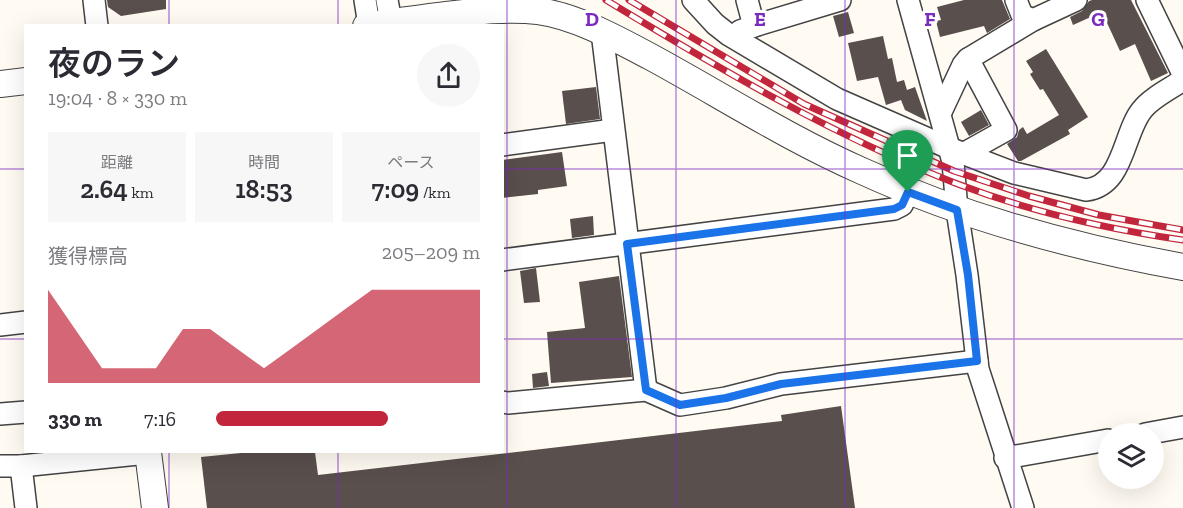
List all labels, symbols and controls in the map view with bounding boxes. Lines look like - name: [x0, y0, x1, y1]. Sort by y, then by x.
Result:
- text: D: [585, 7, 599, 31]
- text: E: [754, 7, 766, 31]
- text: F: [924, 7, 936, 31]
- text: G: [1091, 7, 1105, 31]
- text: 夜のラン: [48, 44, 180, 83]
- button: share: [417, 44, 480, 107]
- text: 19:04 · 8 × 330 m: [48, 86, 187, 110]
- pin: [882, 130, 933, 192]
- icon: arrive: [891, 139, 924, 172]
- text: 距離: [101, 153, 133, 172]
- text: 時間: [248, 153, 280, 172]
- text: ペース: [387, 153, 435, 172]
- text: 2.64: [80, 173, 128, 205]
- text: 18:53: [235, 173, 293, 205]
- text: 7:09: [372, 173, 419, 205]
- text: km: [128, 183, 154, 202]
- text: /km: [419, 183, 450, 202]
- text: 205–209 m: [382, 240, 480, 264]
- text: 獲得標高: [48, 244, 128, 268]
- text: 330 m: [48, 407, 102, 431]
- text: 7:16: [144, 407, 176, 431]
- map controls: [1098, 423, 1164, 489]
- button: layers: [1098, 423, 1164, 489]

